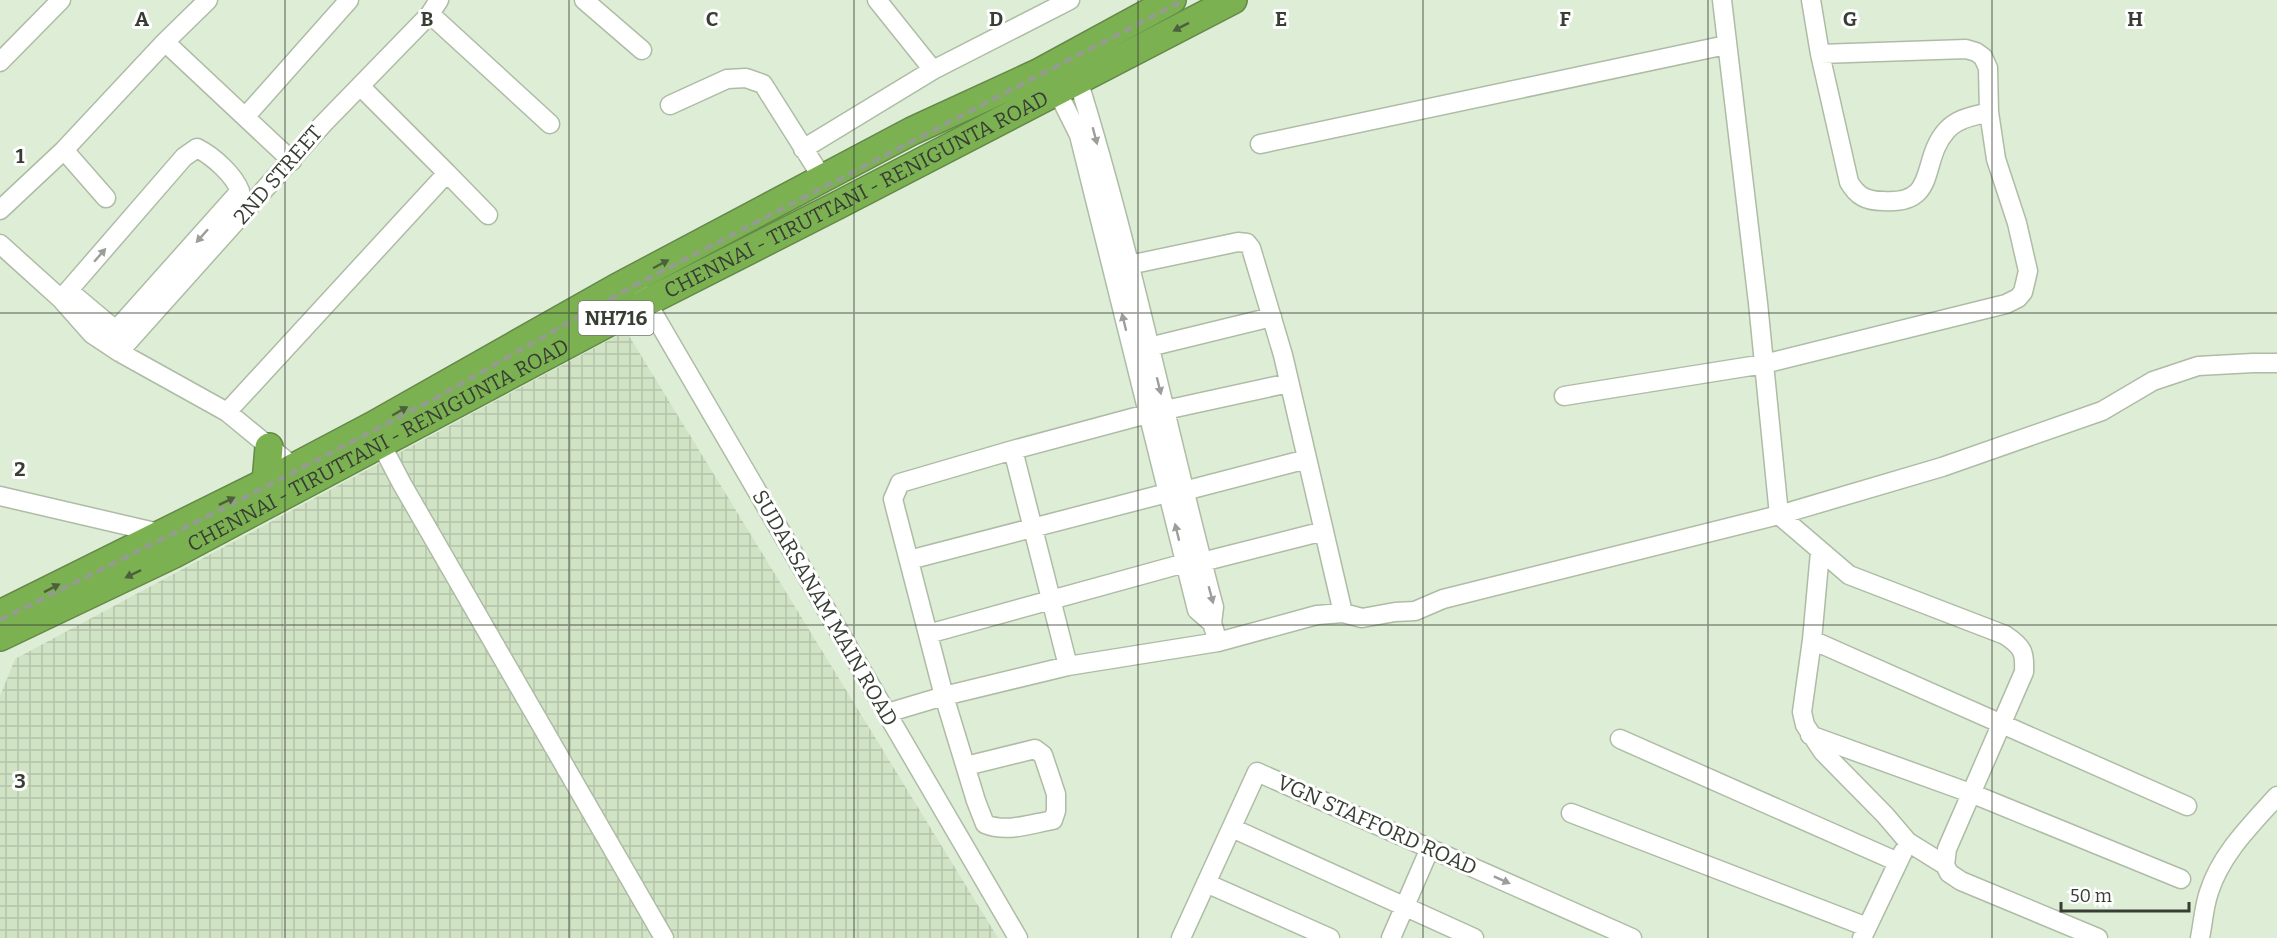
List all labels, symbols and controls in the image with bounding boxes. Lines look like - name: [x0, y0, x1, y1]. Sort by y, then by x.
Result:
- text: A: [135, 7, 150, 31]
- text: B: [421, 7, 434, 31]
- text: C: [706, 7, 718, 31]
- text: D: [989, 7, 1003, 31]
- text: E: [1275, 7, 1287, 31]
- text: F: [1559, 7, 1571, 31]
- text: G: [1843, 7, 1857, 31]
- text: H: [2127, 7, 2143, 31]
- one-way arrow: [1172, 22, 1189, 32]
- street label: CHENNAI - TIRUTTANI - RENIGUNTA ROAD: [660, 85, 1053, 304]
- street label: 2ND STREET: [228, 120, 328, 230]
- one-way arrow: [1091, 127, 1100, 145]
- text: 1: [16, 144, 25, 168]
- one-way arrow: [195, 228, 209, 243]
- one-way arrow: [93, 247, 106, 263]
- one-way arrow: [653, 259, 670, 269]
- road number: NH716: [578, 301, 654, 335]
- one-way arrow: [1119, 313, 1129, 332]
- street label: CHENNAI - TIRUTTANI - RENIGUNTA ROAD: [183, 333, 573, 558]
- one-way arrow: [1155, 377, 1164, 395]
- one-way arrow: [392, 406, 409, 416]
- text: 2: [14, 457, 26, 481]
- street label: SUDARSANAM MAIN ROAD: [747, 485, 903, 731]
- one-way arrow: [218, 496, 235, 505]
- one-way arrow: [1172, 523, 1181, 541]
- one-way arrow: [124, 569, 141, 578]
- one-way arrow: [44, 583, 61, 592]
- one-way arrow: [1206, 586, 1216, 604]
- text: 3: [14, 769, 26, 793]
- street label: VGN STAFFORD ROAD: [1273, 769, 1481, 881]
- scale bar: [2061, 875, 2188, 913]
- one-way arrow: [1494, 876, 1511, 885]
- text: 50 m: [2070, 885, 2112, 907]

